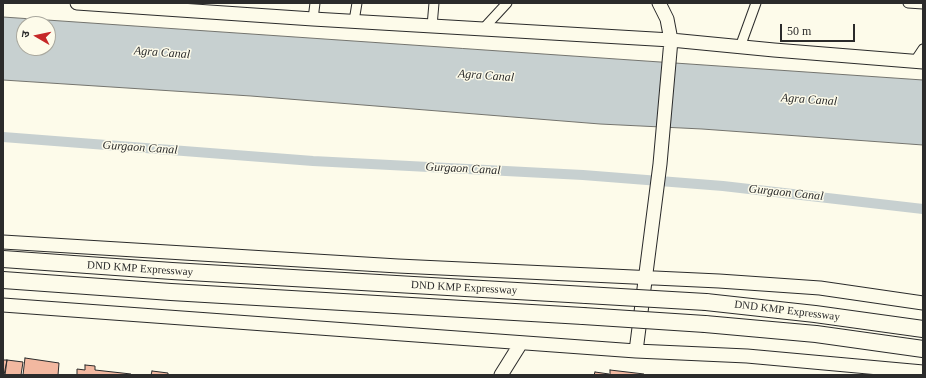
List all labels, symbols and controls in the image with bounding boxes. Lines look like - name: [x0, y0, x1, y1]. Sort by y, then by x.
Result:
- north arrow: [16, 16, 56, 56]
- scale bar: [782, 16, 857, 42]
- text: 50 m: [787, 24, 811, 38]
- text: उ: [19, 30, 32, 38]
- water label: Agra Canal: [133, 44, 191, 62]
- water label: Agra Canal: [457, 67, 515, 85]
- water label: Agra Canal: [780, 91, 838, 109]
- water label: Gurgaon Canal: [102, 138, 178, 158]
- water label: Gurgaon Canal: [425, 160, 501, 178]
- water label: Gurgaon Canal: [748, 182, 824, 204]
- street label: DND KMP Expressway: [87, 259, 193, 279]
- street label: DND KMP Expressway: [411, 279, 517, 297]
- street label: DND KMP Expressway: [733, 298, 841, 324]

